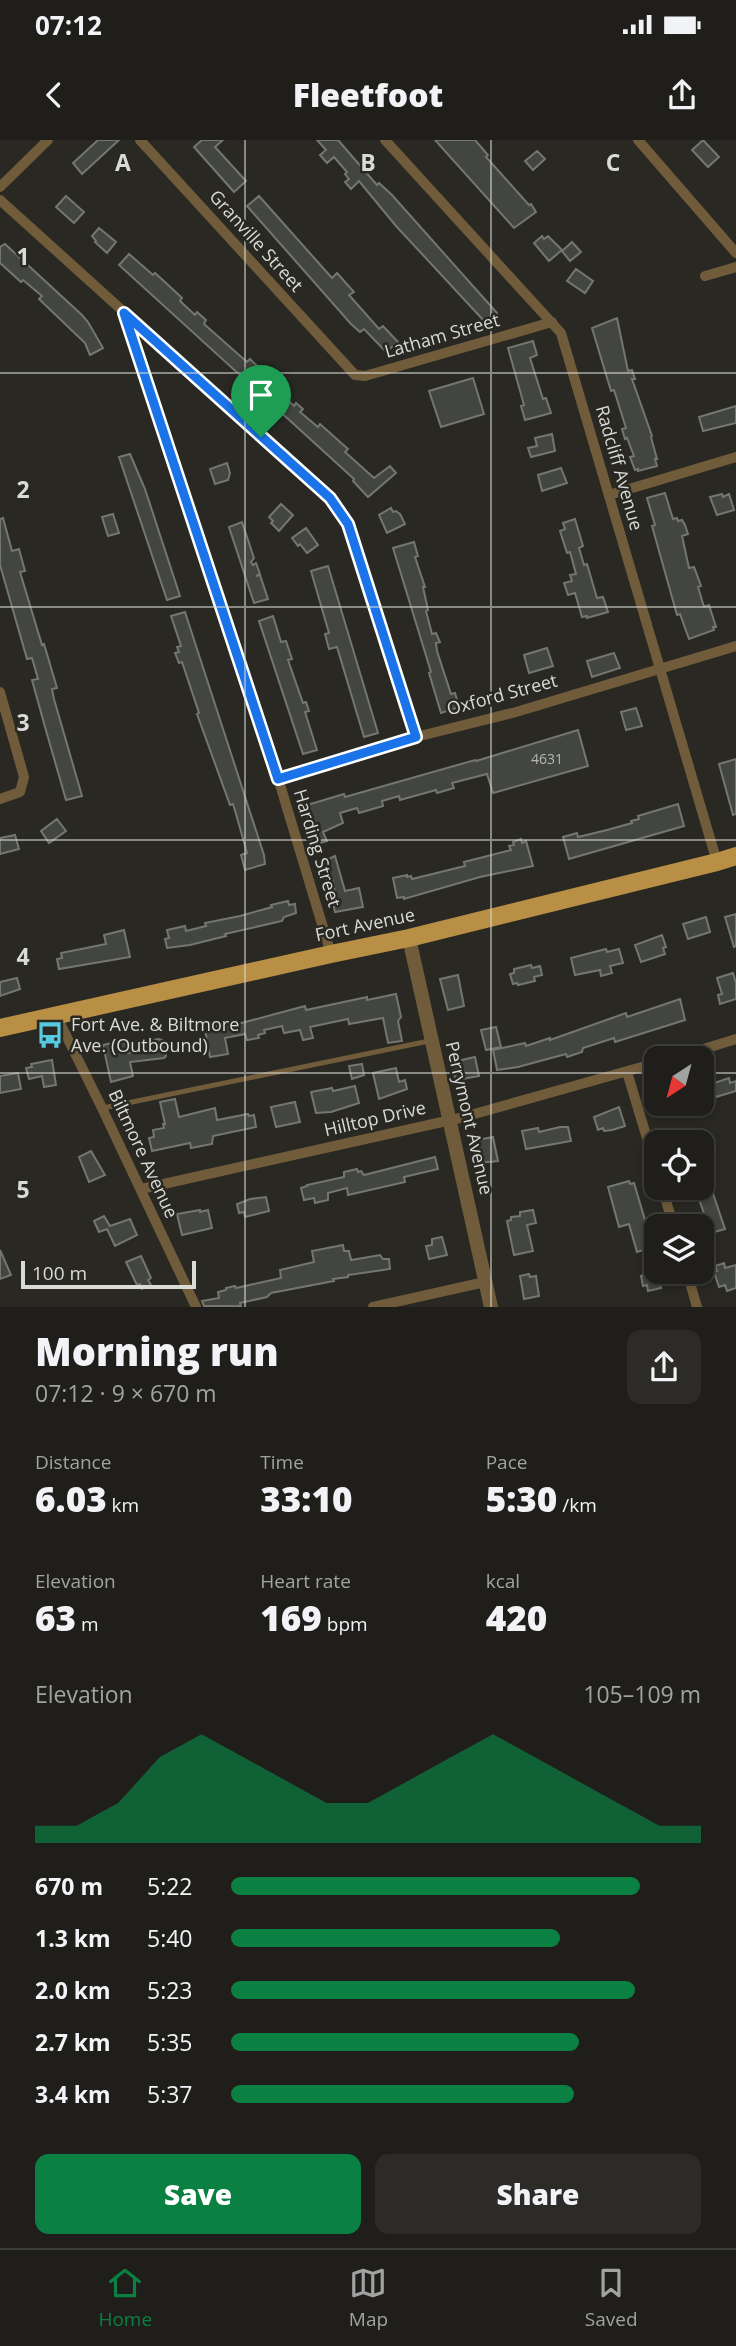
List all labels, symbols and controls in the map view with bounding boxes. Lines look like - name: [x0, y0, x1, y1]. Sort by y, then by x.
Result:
- text: 07:12: [35, 7, 102, 43]
- text: Fleetfoot: [293, 73, 443, 116]
- icon: back: [35, 76, 73, 114]
- icon: share: [663, 76, 701, 114]
- text: A: [115, 146, 131, 178]
- text: B: [360, 146, 376, 178]
- text: C: [606, 146, 620, 178]
- street label: Granville Street: [205, 184, 309, 296]
- text: 1: [16, 240, 30, 272]
- street label: Latham Street: [381, 307, 502, 363]
- pin: [231, 365, 291, 437]
- icon: arrive: [242, 376, 280, 414]
- street label: Radcliff Avenue: [591, 402, 649, 533]
- text: 2: [16, 473, 30, 505]
- street label: Oxford Street: [444, 668, 560, 720]
- text: 3: [16, 706, 30, 738]
- house number: 4631: [531, 749, 563, 768]
- street label: Harding Street: [289, 786, 347, 910]
- street label: Fort Avenue: [313, 902, 417, 946]
- text: 4: [16, 940, 30, 972]
- place label: Fort Ave. & Biltmore Ave. (Outbound): [71, 1012, 239, 1057]
- bus stop icon: Fort Ave. & Biltmore Ave. (Outbound): [35, 1020, 65, 1050]
- street label: Perrymont Avenue: [441, 1039, 499, 1197]
- north arrow: [644, 1046, 714, 1116]
- map controls: [644, 1046, 714, 1284]
- street label: Biltmore Avenue: [104, 1085, 184, 1222]
- street label: Hilltop Drive: [321, 1095, 428, 1141]
- button: locate: [644, 1130, 714, 1200]
- text: 5: [16, 1173, 30, 1205]
- button: layers: [644, 1214, 714, 1284]
- scale bar: [21, 1258, 196, 1289]
- text: 100 m: [32, 1260, 87, 1286]
- text: Morning run: [35, 1325, 279, 1377]
- button: share: [627, 1330, 701, 1404]
- text: 07:12 · 9 × 670 m: [35, 1377, 217, 1409]
- text: Distance: [35, 1449, 111, 1475]
- text: Time: [260, 1449, 304, 1475]
- text: Pace: [486, 1449, 527, 1475]
- text: 6.03: [35, 1475, 107, 1522]
- text: 33:10: [260, 1475, 352, 1522]
- text: 5:30: [486, 1475, 557, 1522]
- text: km: [107, 1492, 139, 1518]
- text: /km: [557, 1492, 597, 1518]
- text: Elevation: [35, 1568, 116, 1594]
- text: Heart rate: [260, 1568, 351, 1594]
- text: kcal: [486, 1568, 520, 1594]
- text: 63: [35, 1594, 76, 1641]
- text: 169: [260, 1594, 322, 1641]
- text: 420: [486, 1594, 547, 1641]
- text: m: [76, 1611, 99, 1637]
- text: bpm: [322, 1611, 368, 1637]
- text: Elevation: [35, 1678, 133, 1710]
- text: 105–109 m: [583, 1678, 701, 1710]
- text: 670 m: [35, 1870, 103, 1902]
- text: 5:22: [147, 1870, 193, 1902]
- text: 1.3 km: [35, 1922, 111, 1954]
- text: 5:40: [147, 1922, 193, 1954]
- text: 2.0 km: [35, 1974, 111, 2006]
- text: 5:23: [147, 1974, 193, 2006]
- text: 2.7 km: [35, 2026, 111, 2058]
- text: 5:35: [147, 2026, 193, 2058]
- text: 3.4 km: [35, 2078, 111, 2110]
- text: 5:37: [147, 2078, 193, 2110]
- button: Save: [35, 2154, 361, 2234]
- button: Share: [375, 2154, 701, 2234]
- tab: Home: [98, 2264, 152, 2332]
- tab: Map: [349, 2264, 388, 2332]
- tab: Saved: [585, 2264, 638, 2332]

